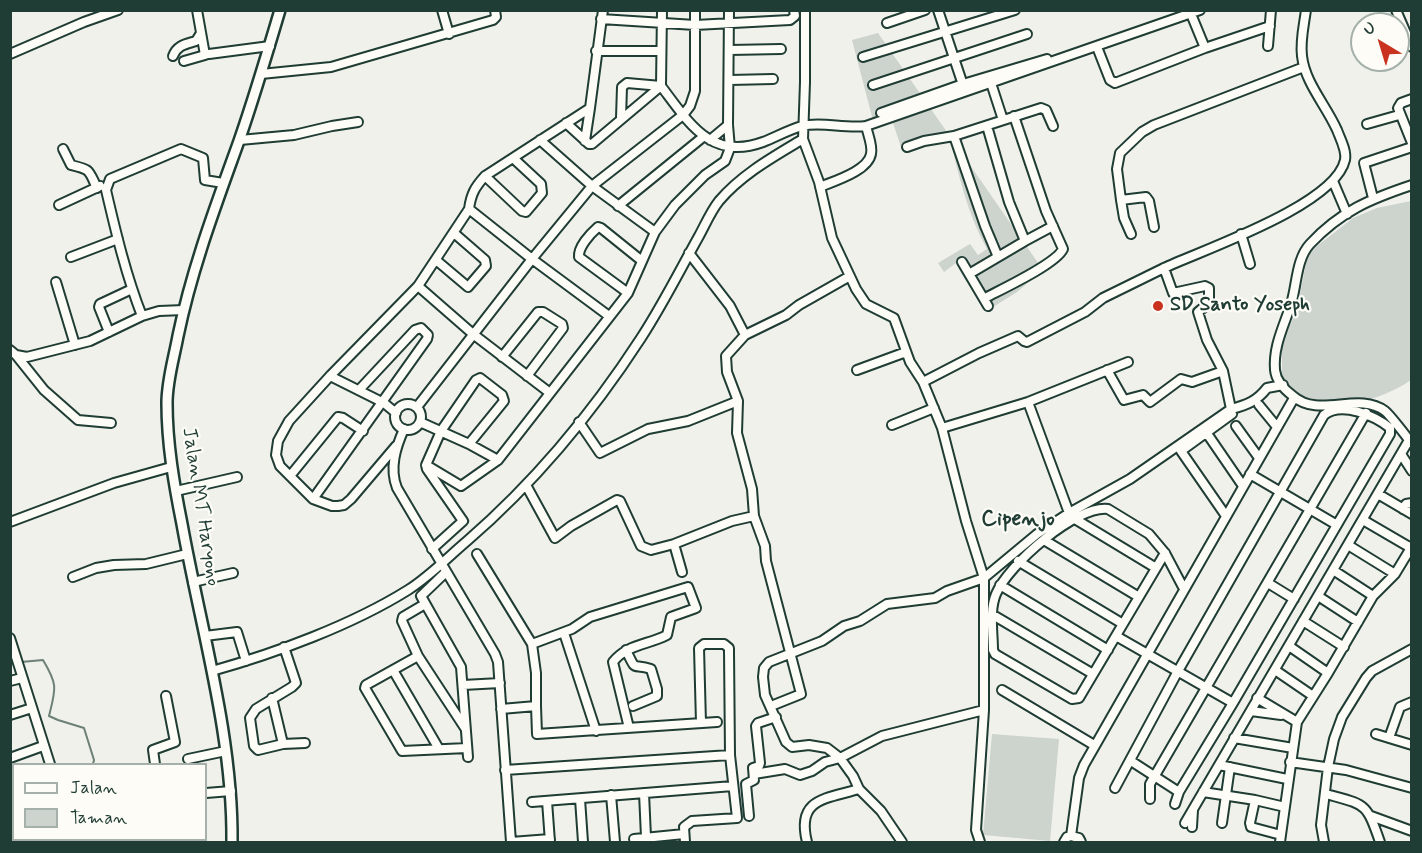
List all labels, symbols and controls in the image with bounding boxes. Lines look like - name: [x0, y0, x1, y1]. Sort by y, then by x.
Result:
- north arrow: [1350, 12, 1410, 72]
- text: U: [1359, 18, 1380, 40]
- place label: SD Santo Yoseph: [1170, 294, 1310, 318]
- marker: SD Santo Yoseph: [1151, 299, 1165, 313]
- street label: Jalan MT Haryono: [176, 426, 224, 588]
- district label: Cipenjo: [981, 507, 1055, 533]
- legend: [12, 763, 207, 841]
- text: Jalan: [70, 776, 117, 800]
- text: Taman: [70, 806, 127, 830]

